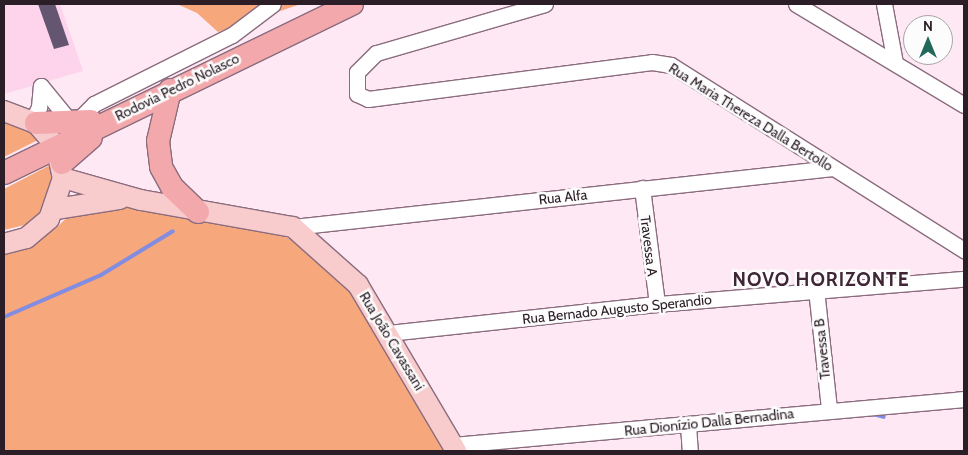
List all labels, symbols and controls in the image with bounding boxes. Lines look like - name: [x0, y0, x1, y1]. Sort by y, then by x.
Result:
- north arrow: [903, 15, 953, 65]
- text: N: [923, 17, 933, 35]
- street label: Rodovia Pedro Nolasco: [112, 50, 242, 124]
- street label: Rua Maria Thereza Dalla Bertollo: [666, 59, 836, 175]
- street label: Rua Alfa: [538, 186, 588, 208]
- street label: Travessa A: [637, 215, 661, 277]
- district label: NOVO HORIZONTE: [731, 269, 911, 291]
- street label: Rua João Cavassani: [356, 289, 428, 393]
- street label: Rua Bernado Augusto Sperandio: [521, 291, 713, 327]
- street label: Travessa B: [810, 318, 834, 380]
- street label: Rua Dionízio Dalla Bernadina: [623, 405, 795, 439]

